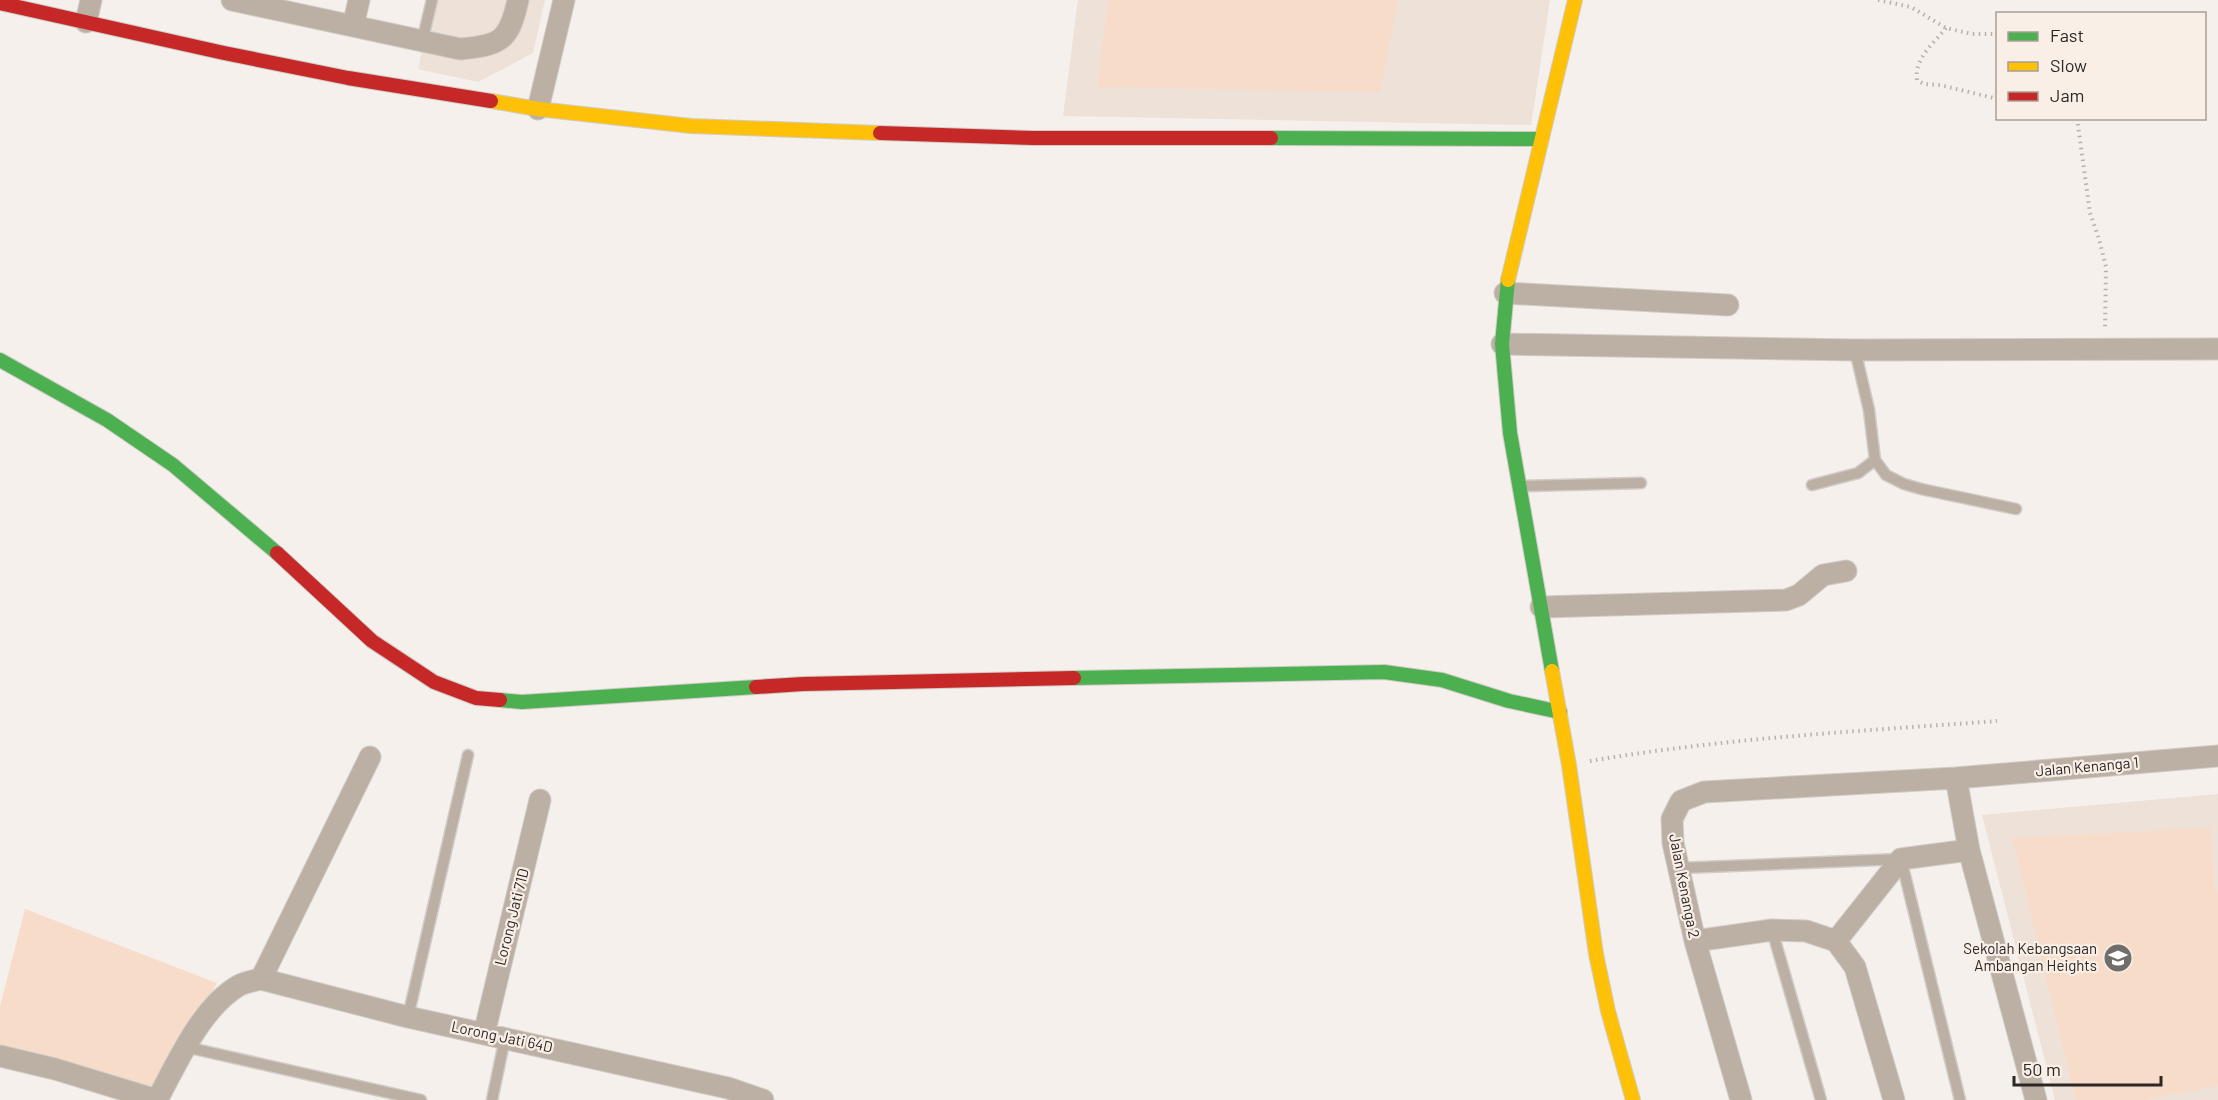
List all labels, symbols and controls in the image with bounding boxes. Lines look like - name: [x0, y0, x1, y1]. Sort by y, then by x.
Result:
- legend: [1996, 12, 2206, 120]
- text: Fast: [2050, 24, 2084, 46]
- text: Slow: [2050, 54, 2087, 76]
- text: Jam: [2050, 84, 2084, 106]
- street label: Jalan Kenanga 1: [2035, 753, 2139, 779]
- street label: Jalan Kenanga 2: [1666, 832, 1704, 940]
- street label: Lorong Jati 71D: [490, 866, 532, 967]
- place label: Sekolah Kebangsaan Ambangan Heights: [1963, 939, 2097, 974]
- school or university icon: Sekolah Kebangsaan Ambangan Heights: [2102, 942, 2134, 974]
- street label: Lorong Jati 64D: [450, 1016, 555, 1056]
- scale bar: [2014, 1049, 2161, 1087]
- text: 50 m: [2023, 1058, 2061, 1080]

